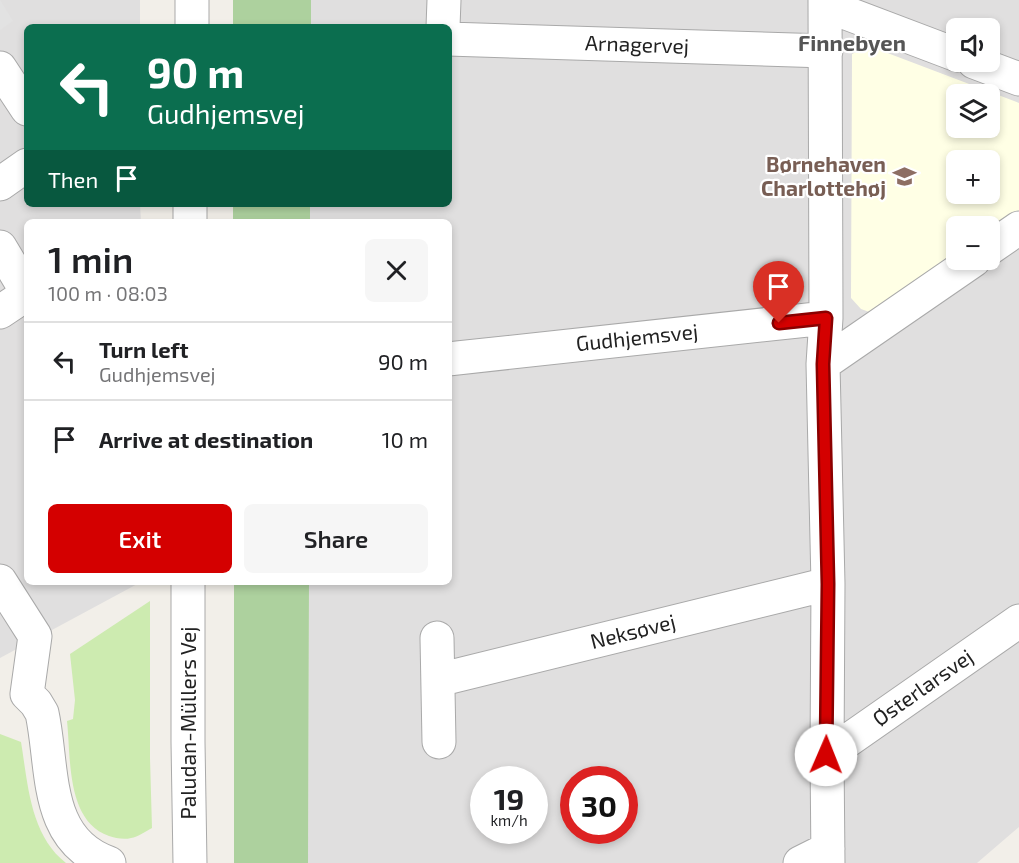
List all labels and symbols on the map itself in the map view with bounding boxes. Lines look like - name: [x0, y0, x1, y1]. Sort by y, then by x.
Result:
- street label: Arnagervej: [585, 29, 689, 59]
- district label: Finnebyen: [798, 29, 906, 56]
- place label: Børnehaven Charlottehøj: [761, 151, 886, 200]
- school or university icon: Børnehaven Charlottehøj: [891, 164, 917, 190]
- pin: [753, 261, 804, 323]
- street label: Gudhjemsvej: [575, 318, 699, 356]
- street label: Neksøvej: [587, 608, 678, 654]
- street label: Paludan-Müllers Vej: [175, 626, 201, 820]
- street label: Østerlarsvej: [867, 643, 978, 731]
- position arrow: [794, 723, 858, 787]
- speed limit sign: 30: [560, 766, 638, 844]

